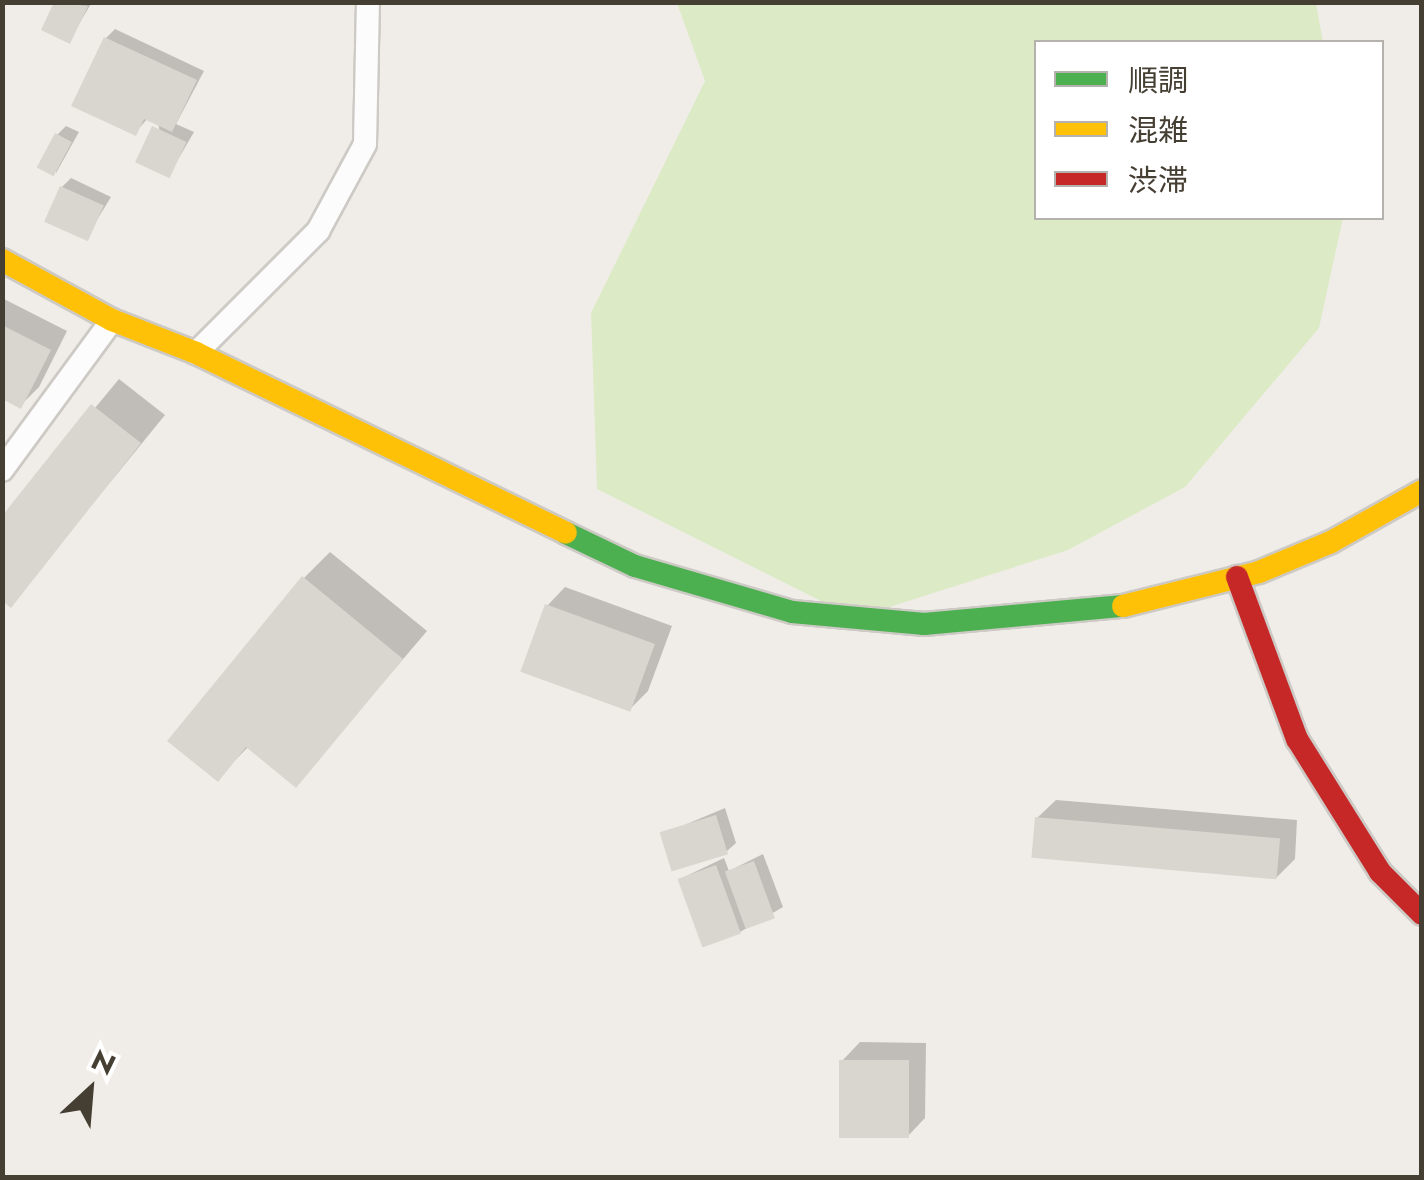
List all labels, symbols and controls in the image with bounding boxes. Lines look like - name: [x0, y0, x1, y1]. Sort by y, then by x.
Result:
- legend: [1034, 40, 1384, 220]
- text: 順調: [1128, 59, 1188, 102]
- text: 混雑: [1128, 109, 1188, 152]
- text: 渋滞: [1128, 159, 1188, 202]
- text: N: [84, 1039, 122, 1086]
- north arrow: [40, 1040, 140, 1140]

